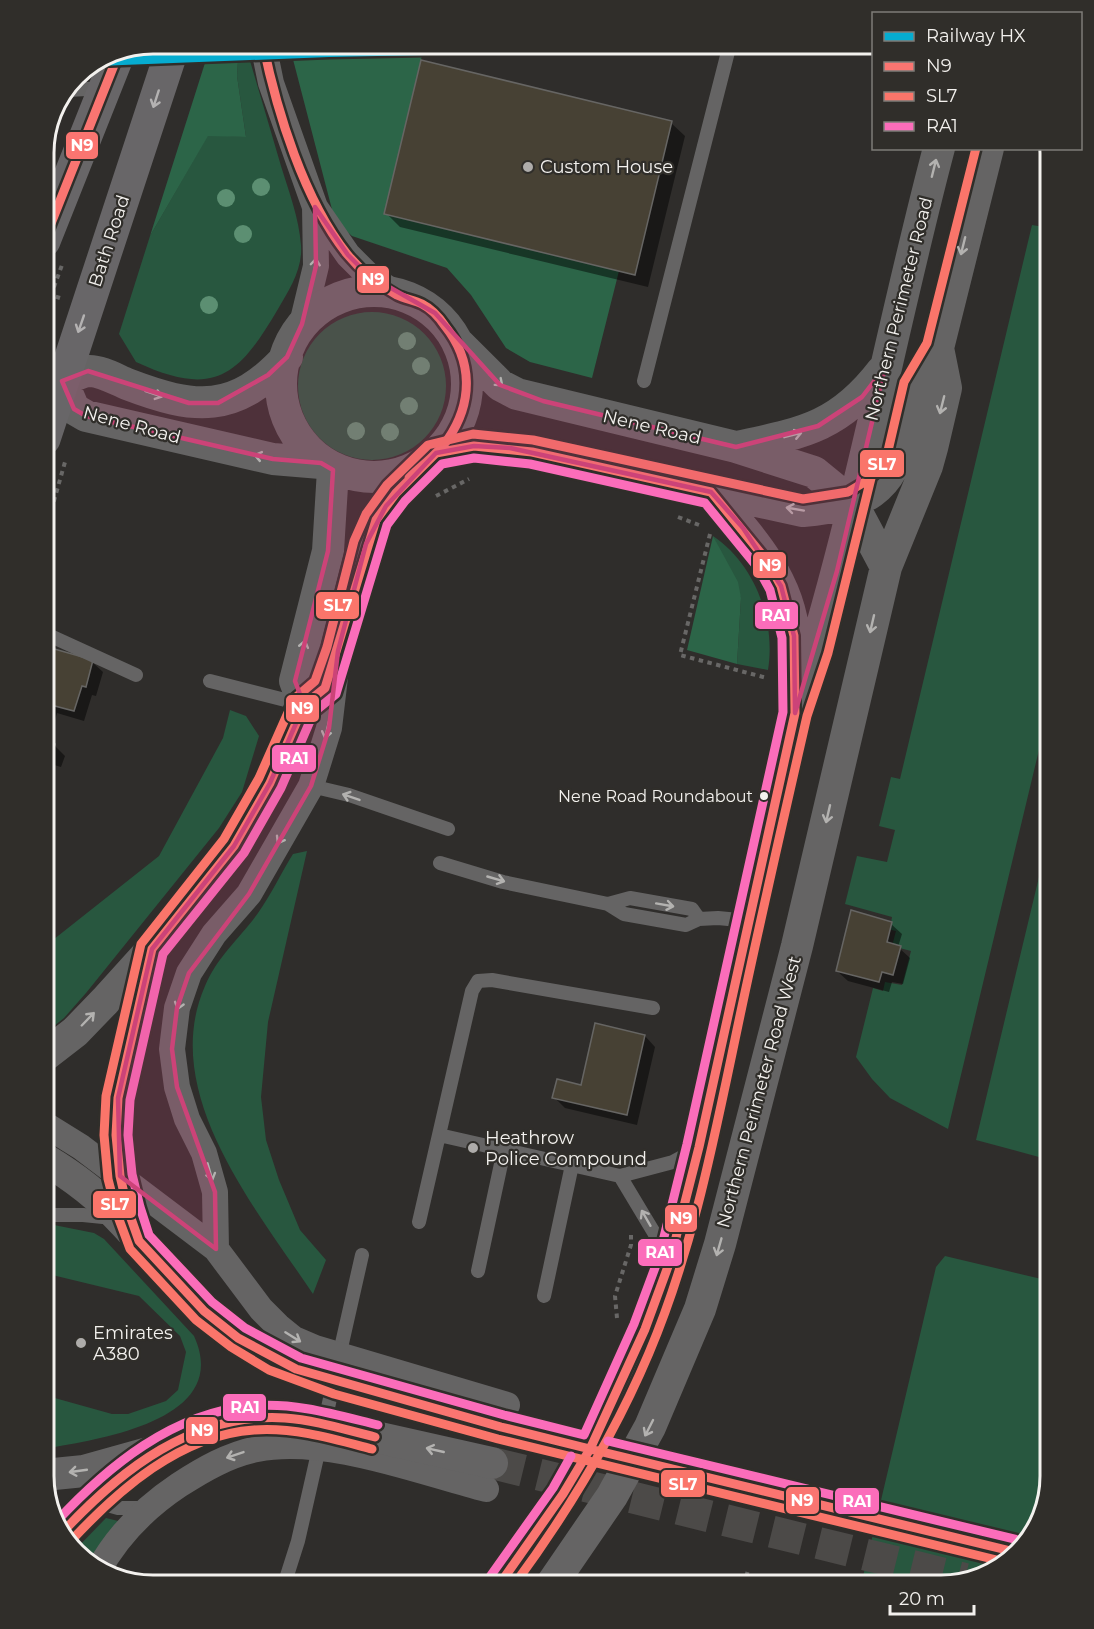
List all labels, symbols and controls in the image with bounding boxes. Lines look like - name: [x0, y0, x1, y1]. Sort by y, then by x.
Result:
- legend: [872, 12, 1082, 150]
- text: Railway HX: [926, 25, 1026, 47]
- text: N9: [926, 55, 952, 77]
- text: SL7: [926, 85, 957, 107]
- one-way arrow: [150, 89, 161, 108]
- text: RA1: [926, 115, 958, 137]
- line badge: N9: [65, 131, 99, 160]
- text: N9: [70, 136, 94, 155]
- place label: Custom House: [540, 156, 673, 178]
- one-way arrow: [929, 158, 940, 177]
- marker: Custom House: [521, 160, 535, 174]
- street label: Bath Road: [84, 192, 134, 290]
- street label: Northern Perimeter Road: [861, 195, 937, 423]
- one-way arrow: [957, 236, 969, 255]
- one-way arrow: [309, 257, 320, 277]
- line badge: N9: [356, 265, 390, 294]
- text: N9: [361, 270, 385, 289]
- one-way arrow: [75, 314, 86, 333]
- one-way arrow: [488, 373, 503, 387]
- one-way arrow: [144, 389, 163, 400]
- one-way arrow: [935, 396, 947, 415]
- street label: Nene Road: [81, 401, 183, 449]
- street label: Nene Road: [601, 405, 703, 449]
- one-way arrow: [784, 428, 803, 440]
- line badge: SL7: [859, 449, 905, 478]
- one-way arrow: [254, 451, 273, 462]
- text: SL7: [868, 455, 897, 474]
- one-way arrow: [786, 503, 805, 514]
- line badge: N9: [752, 551, 787, 579]
- text: N9: [758, 556, 782, 575]
- line badge: SL7: [315, 591, 360, 620]
- text: SL7: [324, 596, 353, 615]
- line badge: RA1: [754, 601, 799, 630]
- text: RA1: [761, 606, 791, 625]
- one-way arrow: [866, 614, 878, 633]
- one-way arrow: [298, 640, 309, 659]
- line badge: N9: [285, 694, 320, 723]
- text: N9: [290, 699, 314, 718]
- one-way arrow: [321, 720, 333, 739]
- line badge: RA1: [271, 744, 317, 773]
- text: RA1: [279, 749, 309, 768]
- place label: Nene Road Roundabout: [558, 787, 753, 806]
- one-way arrow: [342, 790, 361, 801]
- marker: Nene Road Roundabout: [758, 790, 770, 802]
- one-way arrow: [822, 804, 834, 823]
- one-way arrow: [275, 828, 287, 845]
- one-way arrow: [486, 874, 505, 886]
- one-way arrow: [655, 900, 674, 911]
- street label: Northern Perimeter Road West: [712, 954, 806, 1230]
- one-way arrow: [174, 991, 185, 1010]
- one-way arrow: [81, 1011, 95, 1026]
- place label: Heathrow Police Compound: [485, 1127, 647, 1170]
- marker: Heathrow Police Compound: [466, 1141, 480, 1155]
- one-way arrow: [204, 1162, 216, 1181]
- line badge: SL7: [92, 1190, 137, 1219]
- text: SL7: [101, 1195, 130, 1214]
- line badge: N9: [664, 1204, 698, 1233]
- text: N9: [669, 1209, 693, 1228]
- one-way arrow: [640, 1210, 652, 1227]
- one-way arrow: [713, 1237, 724, 1256]
- line badge: RA1: [637, 1238, 683, 1267]
- text: RA1: [645, 1243, 675, 1262]
- place label: Emirates A380: [93, 1322, 173, 1365]
- one-way arrow: [284, 1331, 301, 1343]
- marker: Emirates A380: [74, 1336, 88, 1350]
- line badge: RA1: [222, 1393, 267, 1422]
- text: RA1: [230, 1398, 260, 1417]
- line badge: N9: [185, 1416, 219, 1445]
- one-way arrow: [642, 1419, 654, 1437]
- text: N9: [190, 1421, 214, 1440]
- one-way arrow: [426, 1444, 445, 1455]
- one-way arrow: [226, 1451, 245, 1462]
- one-way arrow: [69, 1465, 88, 1476]
- line badge: SL7: [660, 1469, 706, 1498]
- text: SL7: [669, 1475, 698, 1494]
- line badge: N9: [785, 1486, 820, 1515]
- line badge: RA1: [834, 1487, 880, 1515]
- text: N9: [790, 1491, 814, 1510]
- text: RA1: [842, 1492, 872, 1511]
- scale bar: [890, 1578, 974, 1616]
- text: 20 m: [899, 1588, 945, 1610]

